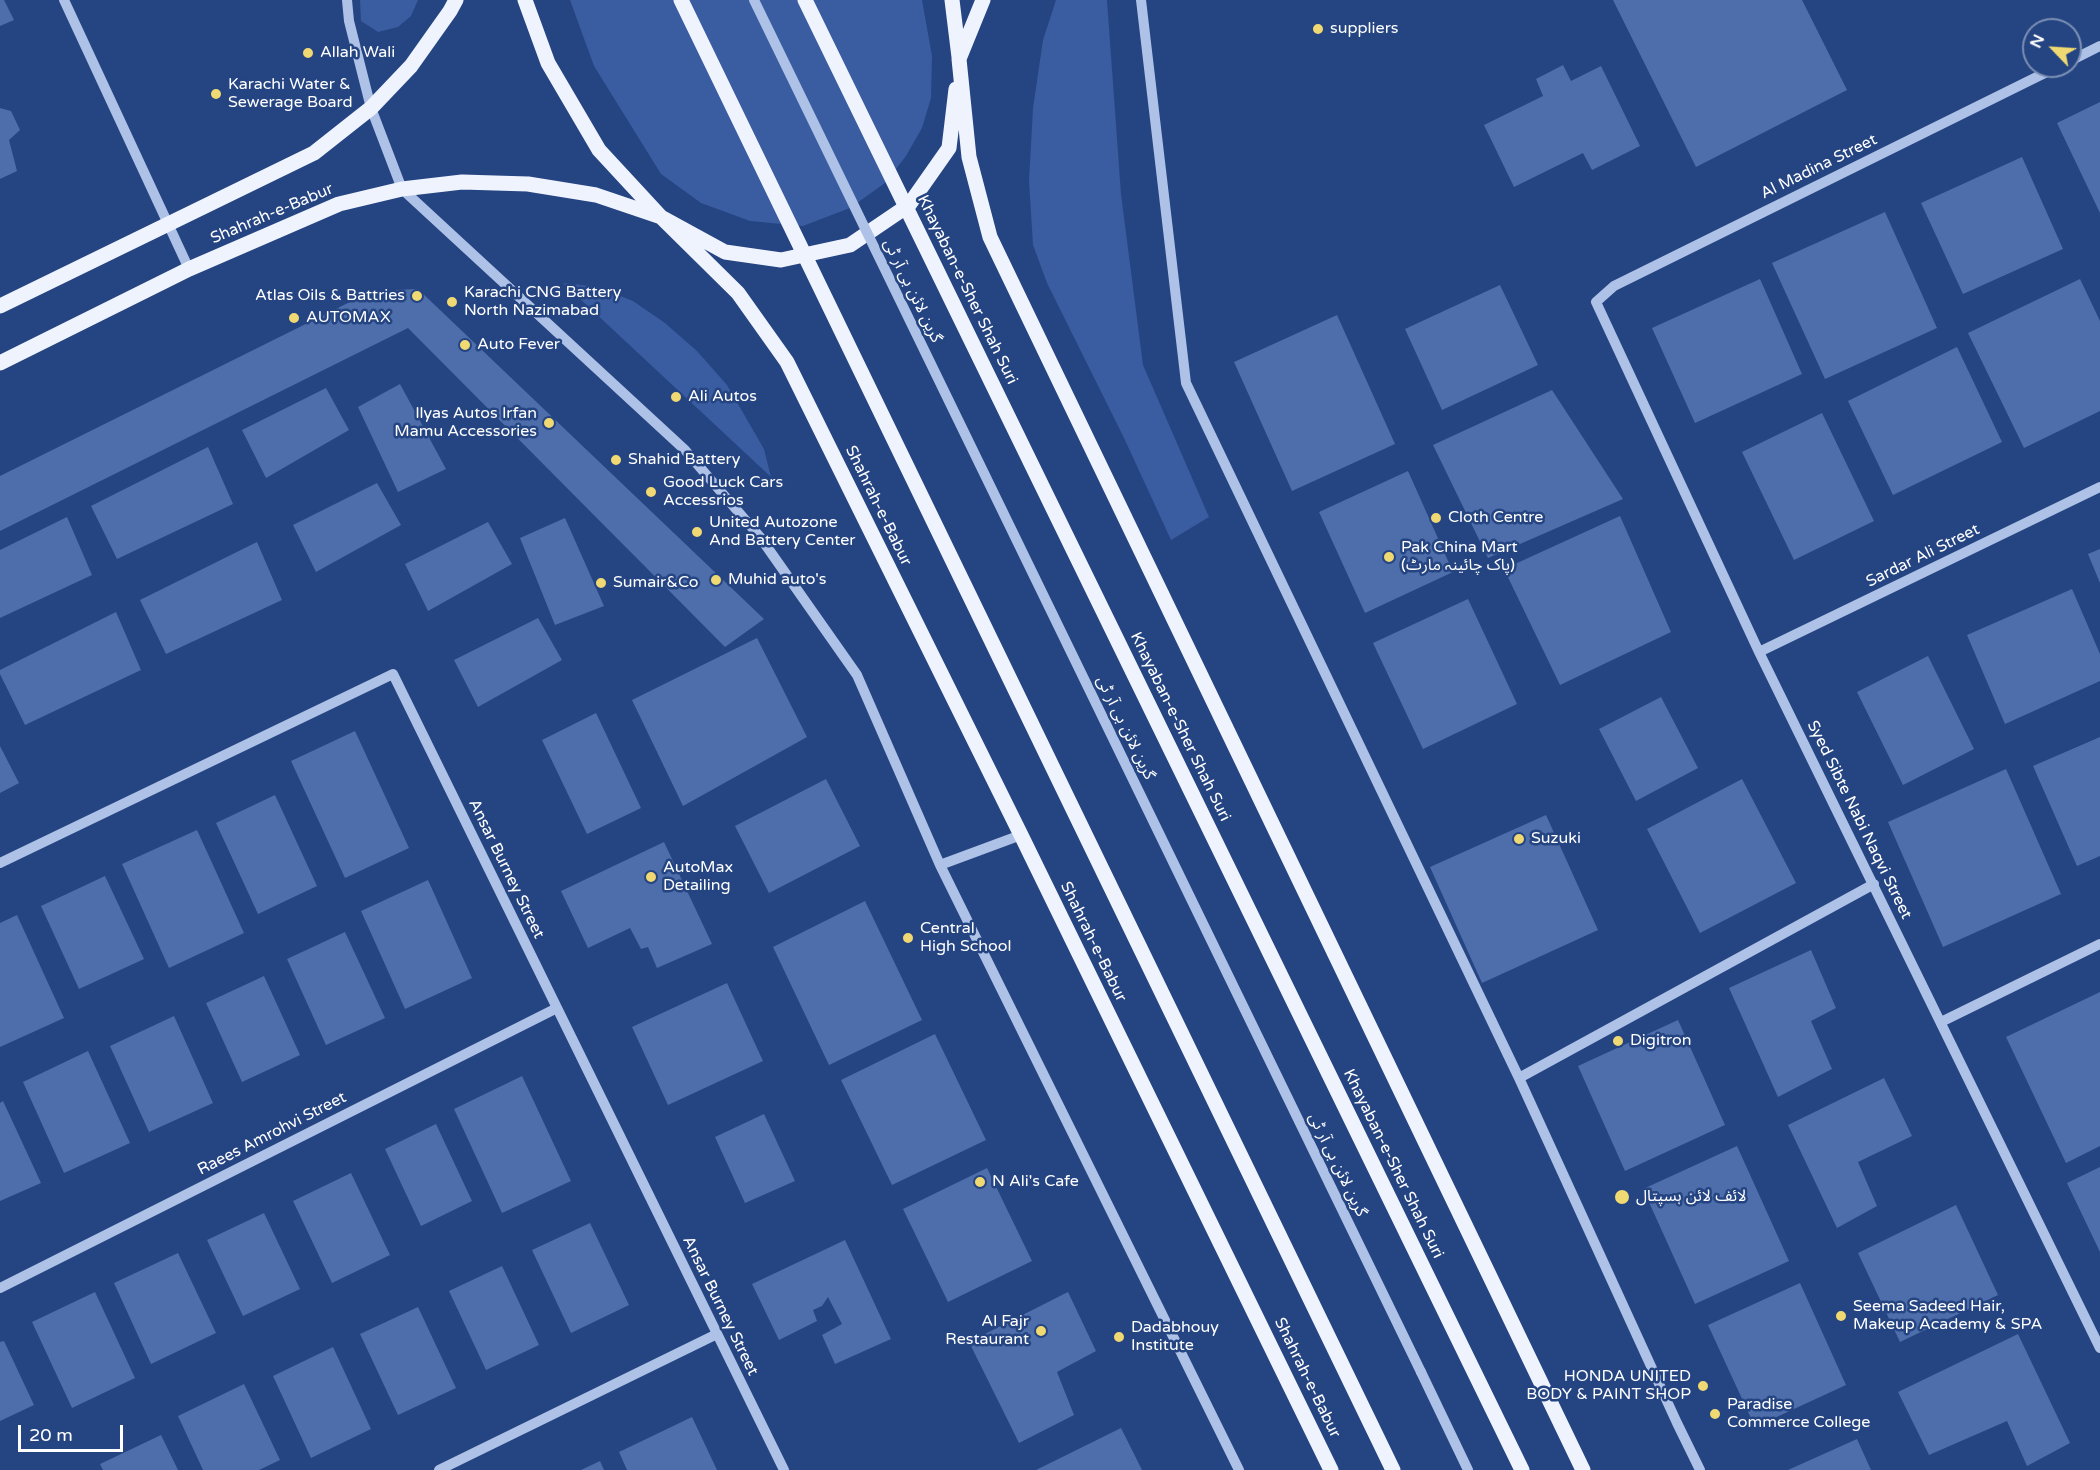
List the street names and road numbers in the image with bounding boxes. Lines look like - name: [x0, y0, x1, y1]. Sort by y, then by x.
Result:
- street label: Al Madina Street: [1758, 131, 1880, 203]
- street label: Shahrah-e-Babur: [208, 180, 336, 248]
- street label: Khayaban-e-Sher Shah Suri: [913, 192, 1021, 388]
- street label: گرین لائن بی آر ٹی: [879, 236, 945, 346]
- street label: Shahrah-e-Babur: [841, 443, 915, 569]
- street label: Sardar Ali Street: [1863, 520, 1983, 592]
- street label: Khayaban-e-Sher Shah Suri: [1126, 629, 1234, 825]
- street label: گرین لائن بی آر ٹی: [1092, 673, 1158, 783]
- street label: Syed Sibte Nabi Naqvi Street: [1802, 718, 1916, 922]
- street label: Ansar Burney Street: [464, 796, 548, 942]
- street label: Shahrah-e-Babur: [1056, 879, 1130, 1005]
- street label: Khayaban-e-Sher Shah Suri: [1339, 1066, 1447, 1262]
- street label: Raees Amrohvi Street: [194, 1088, 350, 1180]
- street label: گرین لائن بی آر ٹی: [1304, 1110, 1370, 1220]
- street label: Ansar Burney Street: [678, 1233, 762, 1379]
- street label: Shahrah-e-Babur: [1270, 1315, 1344, 1441]

